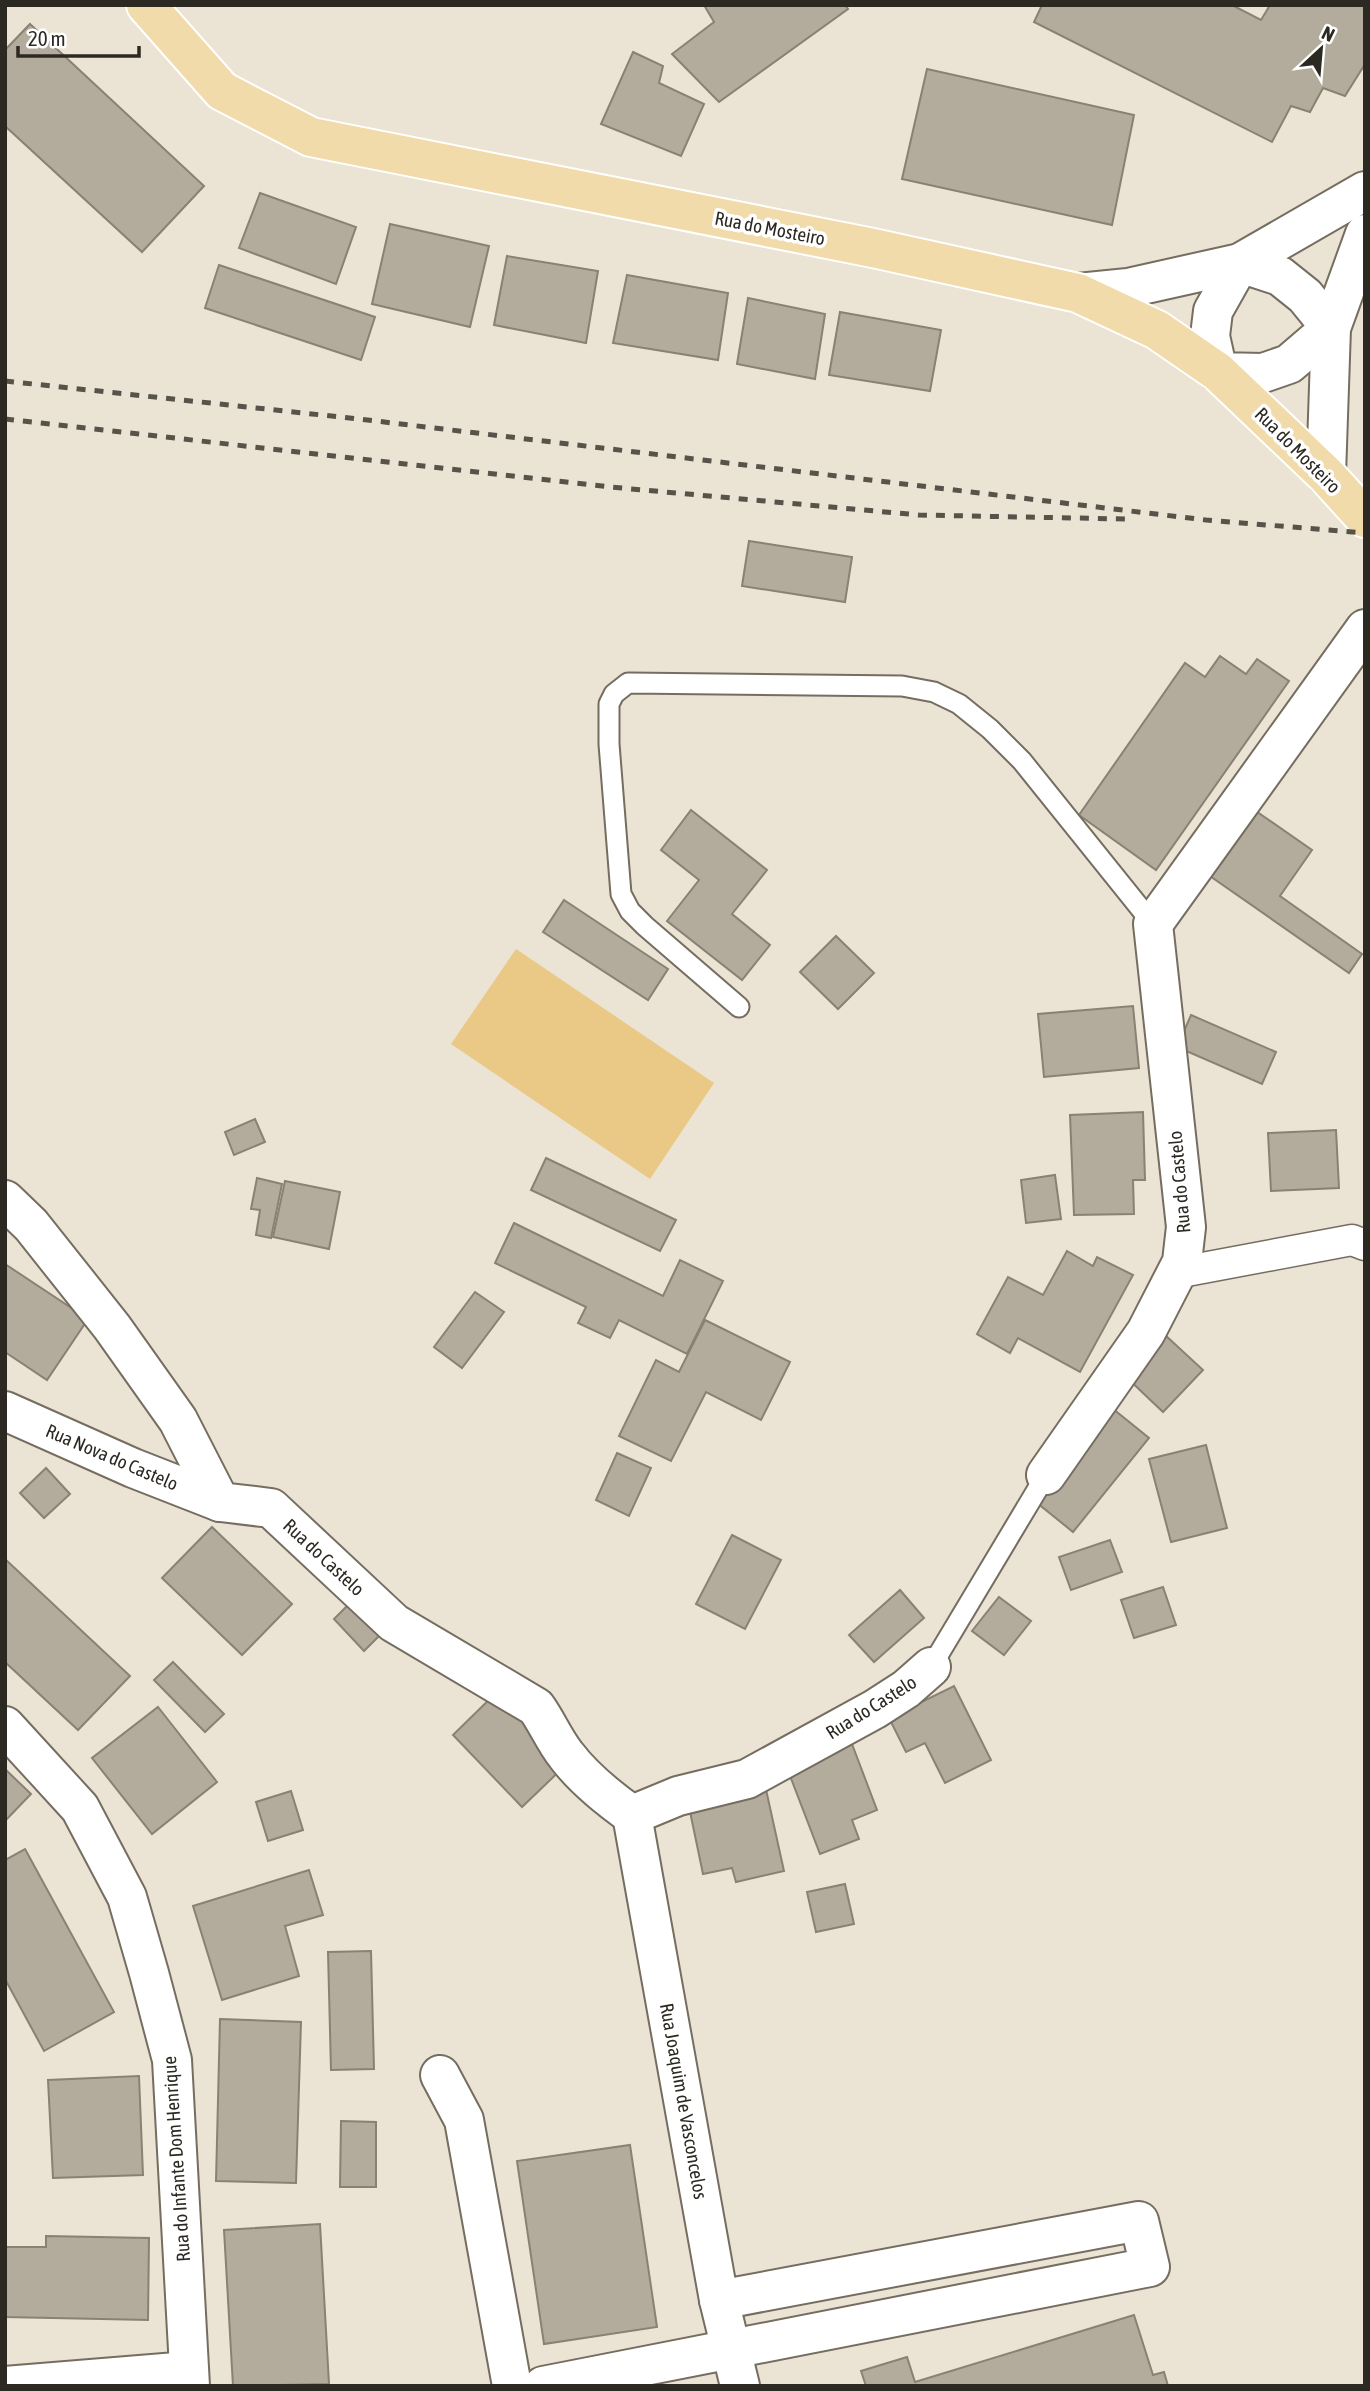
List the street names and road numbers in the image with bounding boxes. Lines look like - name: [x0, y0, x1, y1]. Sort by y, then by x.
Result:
- street label: Rua do Mosteiro: [713, 207, 827, 249]
- street label: Rua do Mosteiro: [1251, 403, 1345, 497]
- street label: Rua do Castelo: [1164, 1130, 1194, 1234]
- street label: Rua Nova do Castelo: [43, 1419, 181, 1495]
- street label: Rua do Castelo: [279, 1514, 369, 1600]
- street label: Rua do Castelo: [822, 1670, 920, 1743]
- street label: Rua Joaquim de Vasconcelos: [656, 2001, 712, 2201]
- street label: Rua do Infante Dom Henrique: [158, 2055, 194, 2263]

